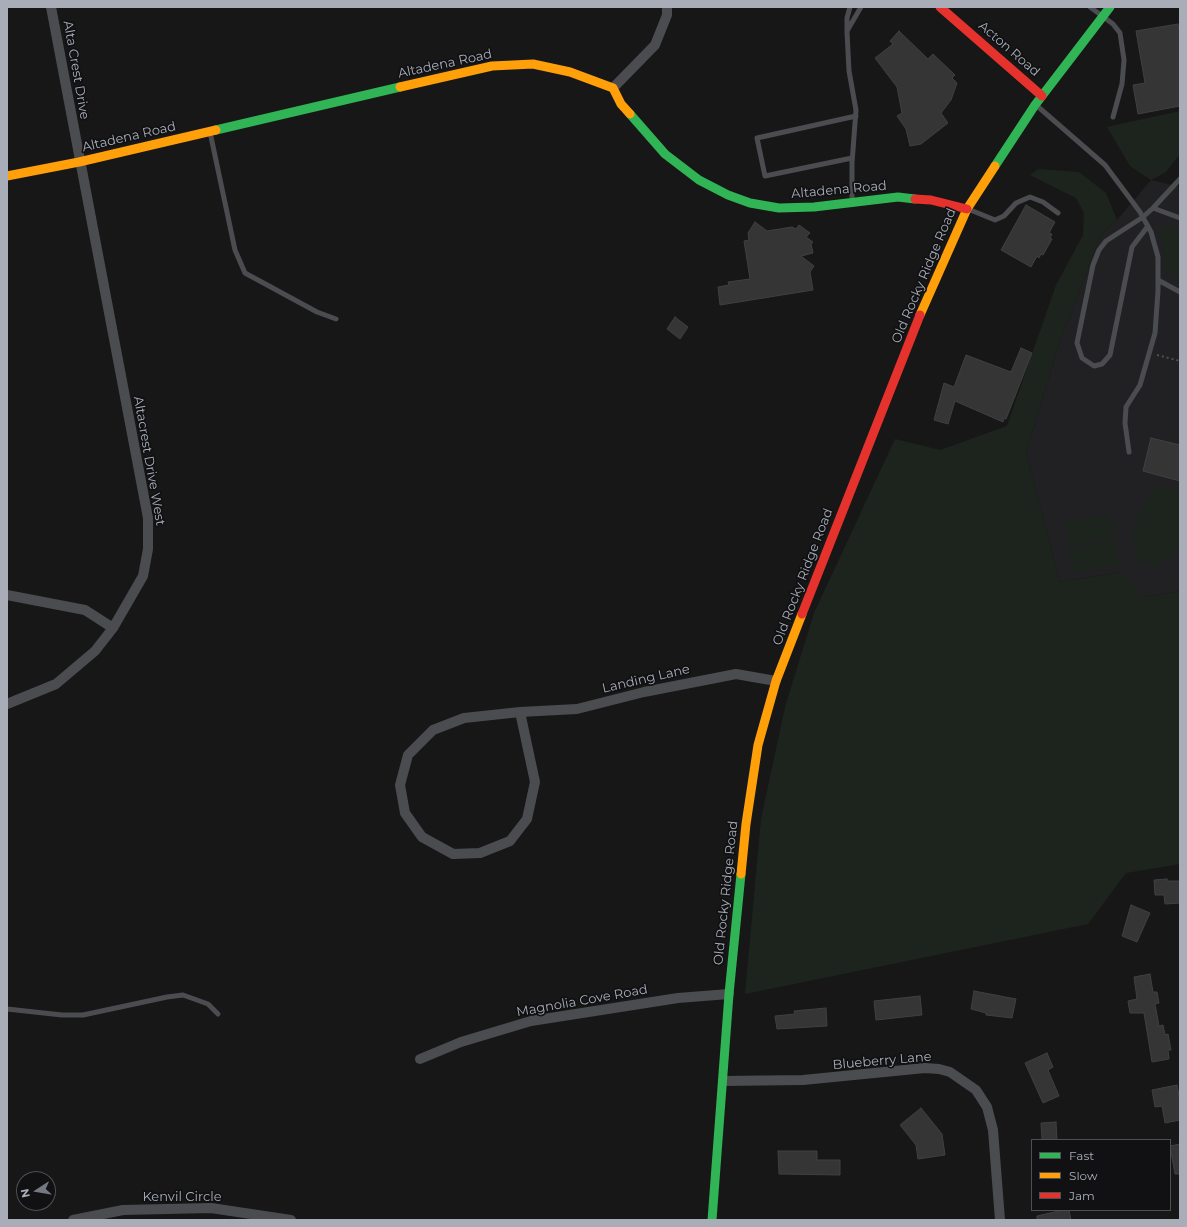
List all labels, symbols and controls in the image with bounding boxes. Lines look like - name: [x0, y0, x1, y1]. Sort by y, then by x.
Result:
- street label: Acton Road: [975, 18, 1043, 80]
- street label: Alta Crest Drive: [60, 19, 92, 121]
- street label: Altadena Road: [396, 46, 494, 82]
- street label: Altadena Road: [81, 119, 177, 155]
- street label: Altadena Road: [791, 178, 887, 202]
- street label: Old Rocky Ridge Road: [888, 206, 960, 346]
- street label: Altacrest Drive West: [130, 395, 168, 527]
- street label: Old Rocky Ridge Road: [770, 506, 836, 648]
- street label: Landing Lane: [601, 661, 691, 697]
- street label: Old Rocky Ridge Road: [711, 820, 741, 966]
- street label: Magnolia Cove Road: [515, 982, 649, 1020]
- street label: Blueberry Lane: [832, 1049, 932, 1073]
- legend: [1031, 1139, 1171, 1211]
- text: Fast: [1069, 1148, 1094, 1163]
- text: Slow: [1069, 1168, 1098, 1183]
- north arrow: [16, 1171, 56, 1211]
- text: N: [17, 1187, 33, 1199]
- text: Jam: [1069, 1188, 1095, 1203]
- street label: Kenvil Circle: [142, 1189, 222, 1205]

